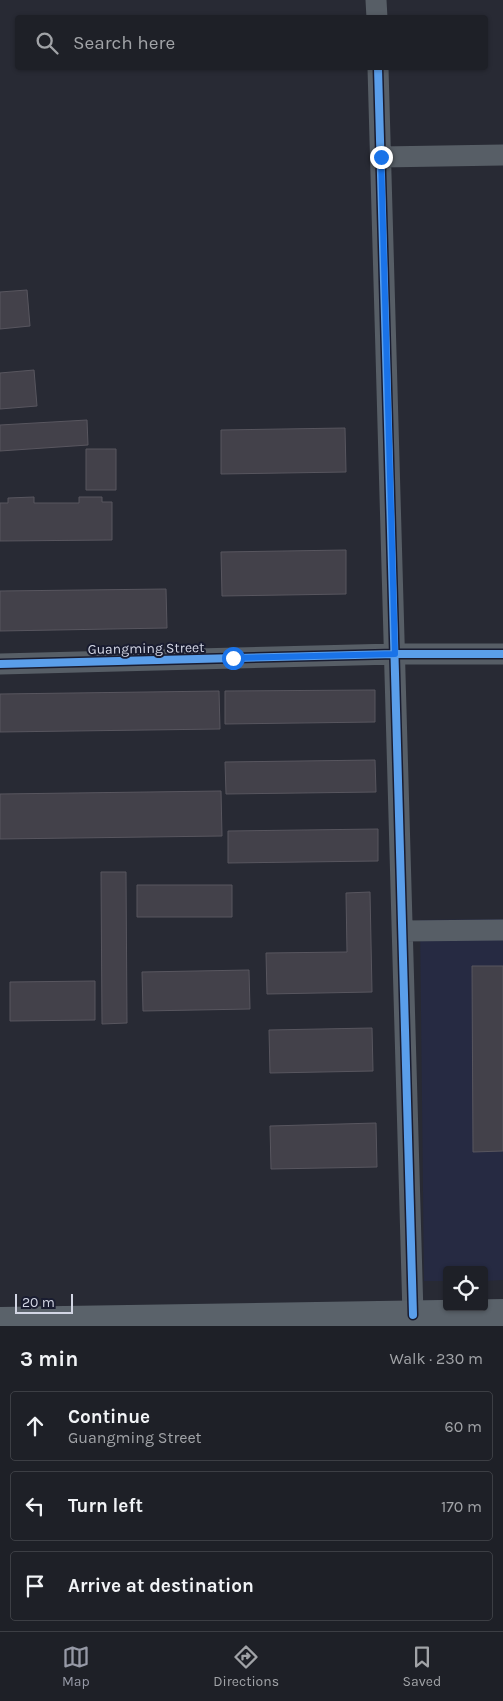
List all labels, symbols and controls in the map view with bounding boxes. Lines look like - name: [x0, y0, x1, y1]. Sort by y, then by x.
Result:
- search box: [15, 15, 488, 70]
- icon: search: [33, 29, 61, 57]
- text: Search here: [73, 32, 175, 54]
- route end: [370, 146, 393, 169]
- street label: Guangming Street: [87, 639, 205, 658]
- route start: [222, 647, 245, 670]
- map controls: [443, 1266, 488, 1311]
- button: locate: [443, 1266, 488, 1311]
- scale bar: [15, 1291, 72, 1314]
- text: 20 m: [22, 1294, 55, 1311]
- text: 3 min: [20, 1347, 78, 1371]
- text: Walk · 230 m: [389, 1349, 483, 1368]
- text: Continue: [68, 1406, 150, 1428]
- icon: ahead: [21, 1412, 49, 1440]
- text: 60 m: [445, 1417, 482, 1436]
- text: Guangming Street: [68, 1428, 202, 1447]
- icon: left: [21, 1492, 49, 1520]
- text: Turn left: [68, 1495, 143, 1517]
- text: 170 m: [441, 1497, 482, 1516]
- icon: arrive: [21, 1572, 49, 1600]
- text: Arrive at destination: [68, 1575, 254, 1597]
- tab: Map: [62, 1643, 90, 1690]
- tab: Directions: [213, 1643, 279, 1690]
- tab: Saved: [403, 1643, 441, 1690]

